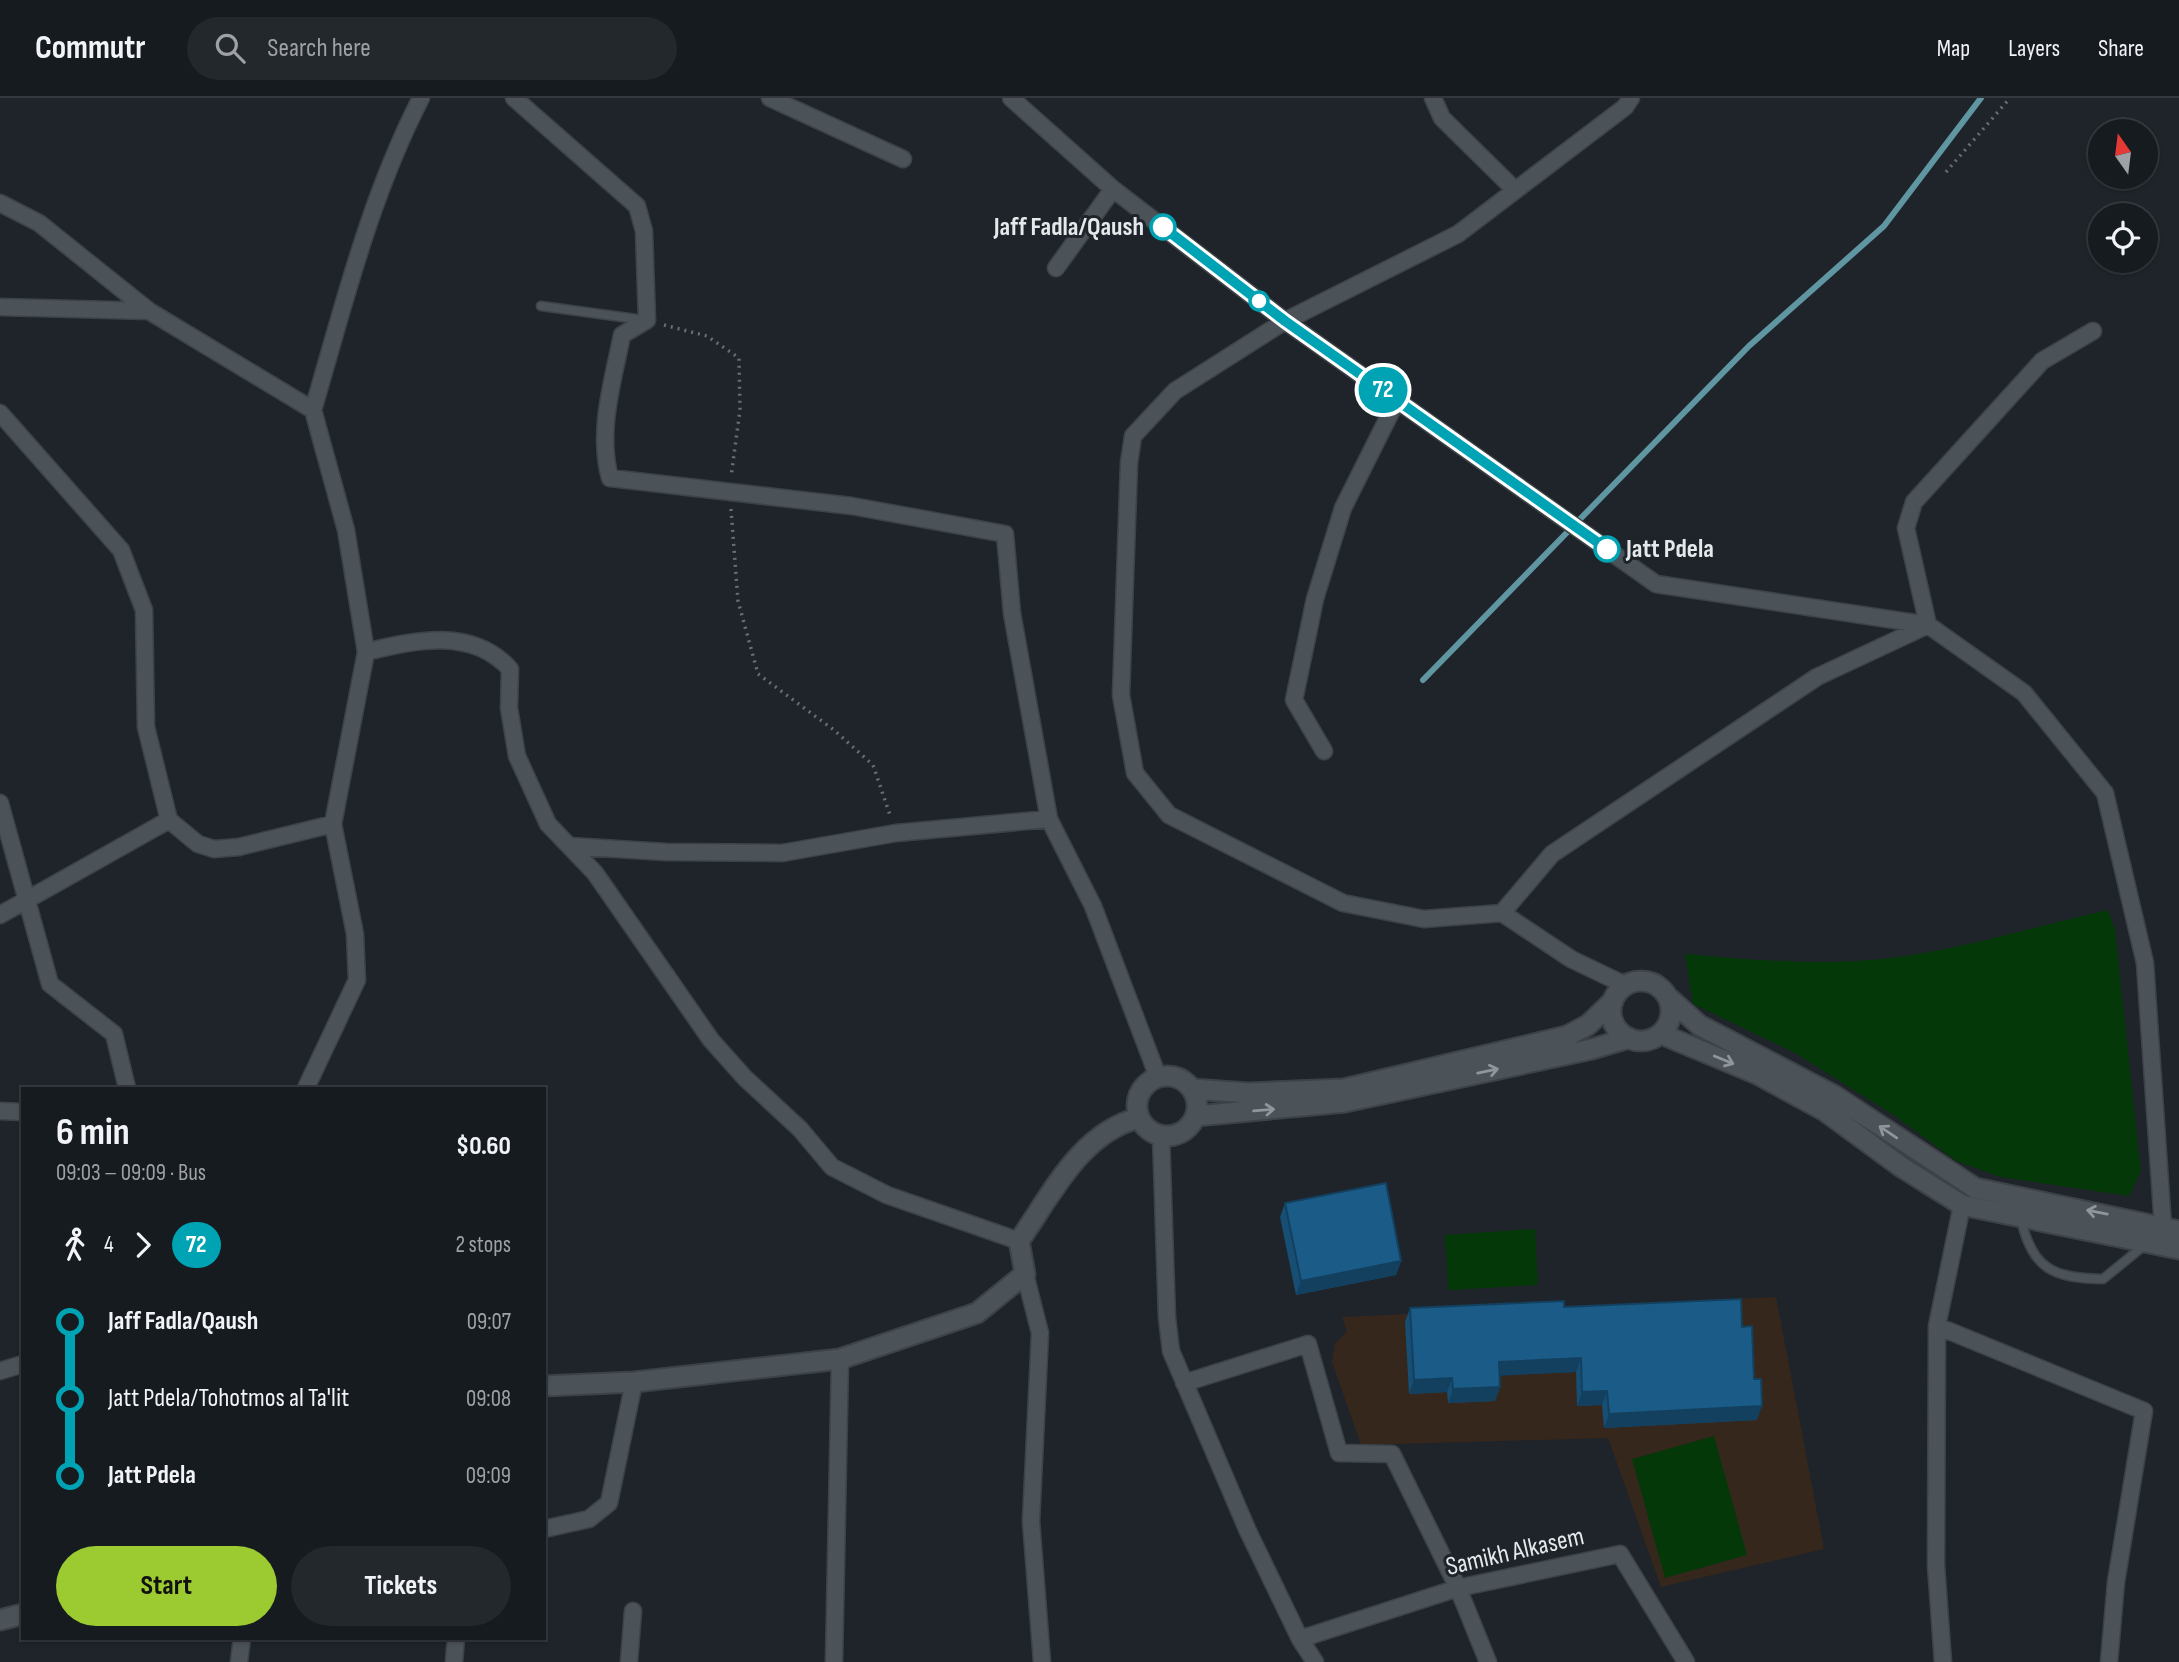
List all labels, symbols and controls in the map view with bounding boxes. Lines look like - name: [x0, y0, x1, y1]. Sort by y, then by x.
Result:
- search box: [187, 17, 677, 80]
- text: Commutr: [35, 28, 145, 68]
- icon: search: [211, 29, 249, 67]
- text: Search here: [267, 33, 371, 64]
- text: Map: [1937, 34, 1970, 63]
- text: Layers: [2008, 34, 2060, 63]
- text: Share: [2098, 34, 2144, 63]
- north arrow: [2088, 119, 2158, 189]
- map controls: [2088, 119, 2158, 273]
- button: locate: [2088, 203, 2158, 273]
- place label: Jaff Fadla/Qaush: [993, 212, 1144, 243]
- marker: Jaff Fadla/Qaush: [1150, 214, 1176, 240]
- unlabelled marker: [1249, 291, 1269, 311]
- line badge: 72: [1352, 367, 1414, 413]
- text: 72: [1373, 375, 1393, 404]
- place label: Jatt Pdela: [1625, 534, 1714, 565]
- marker: Jatt Pdela: [1594, 536, 1620, 562]
- one-way arrow: [1713, 1054, 1734, 1067]
- one-way arrow: [1476, 1064, 1498, 1077]
- one-way arrow: [1252, 1103, 1274, 1116]
- text: 6 min: [56, 1110, 130, 1155]
- one-way arrow: [1879, 1125, 1898, 1139]
- text: $0.60: [456, 1131, 511, 1162]
- text: 09:03 – 09:09 · Bus: [56, 1159, 206, 1187]
- one-way arrow: [2086, 1204, 2109, 1218]
- icon: walk: [56, 1226, 94, 1264]
- icon: forward: [124, 1226, 162, 1264]
- text: 72: [186, 1230, 207, 1259]
- text: 4: [104, 1231, 114, 1259]
- text: 2 stops: [455, 1231, 511, 1259]
- text: Jaff Fadla/Qaush: [108, 1306, 258, 1337]
- text: 09:07: [467, 1308, 511, 1336]
- text: Jatt Pdela/Tohotmos al Ta'lit: [108, 1383, 349, 1414]
- text: 09:08: [466, 1385, 511, 1413]
- text: Jatt Pdela: [108, 1460, 196, 1491]
- text: 09:09: [466, 1462, 511, 1490]
- street label: Samikh Alkasem: [1443, 1521, 1587, 1583]
- button: Start: [56, 1546, 277, 1626]
- button: Tickets: [291, 1546, 511, 1626]

